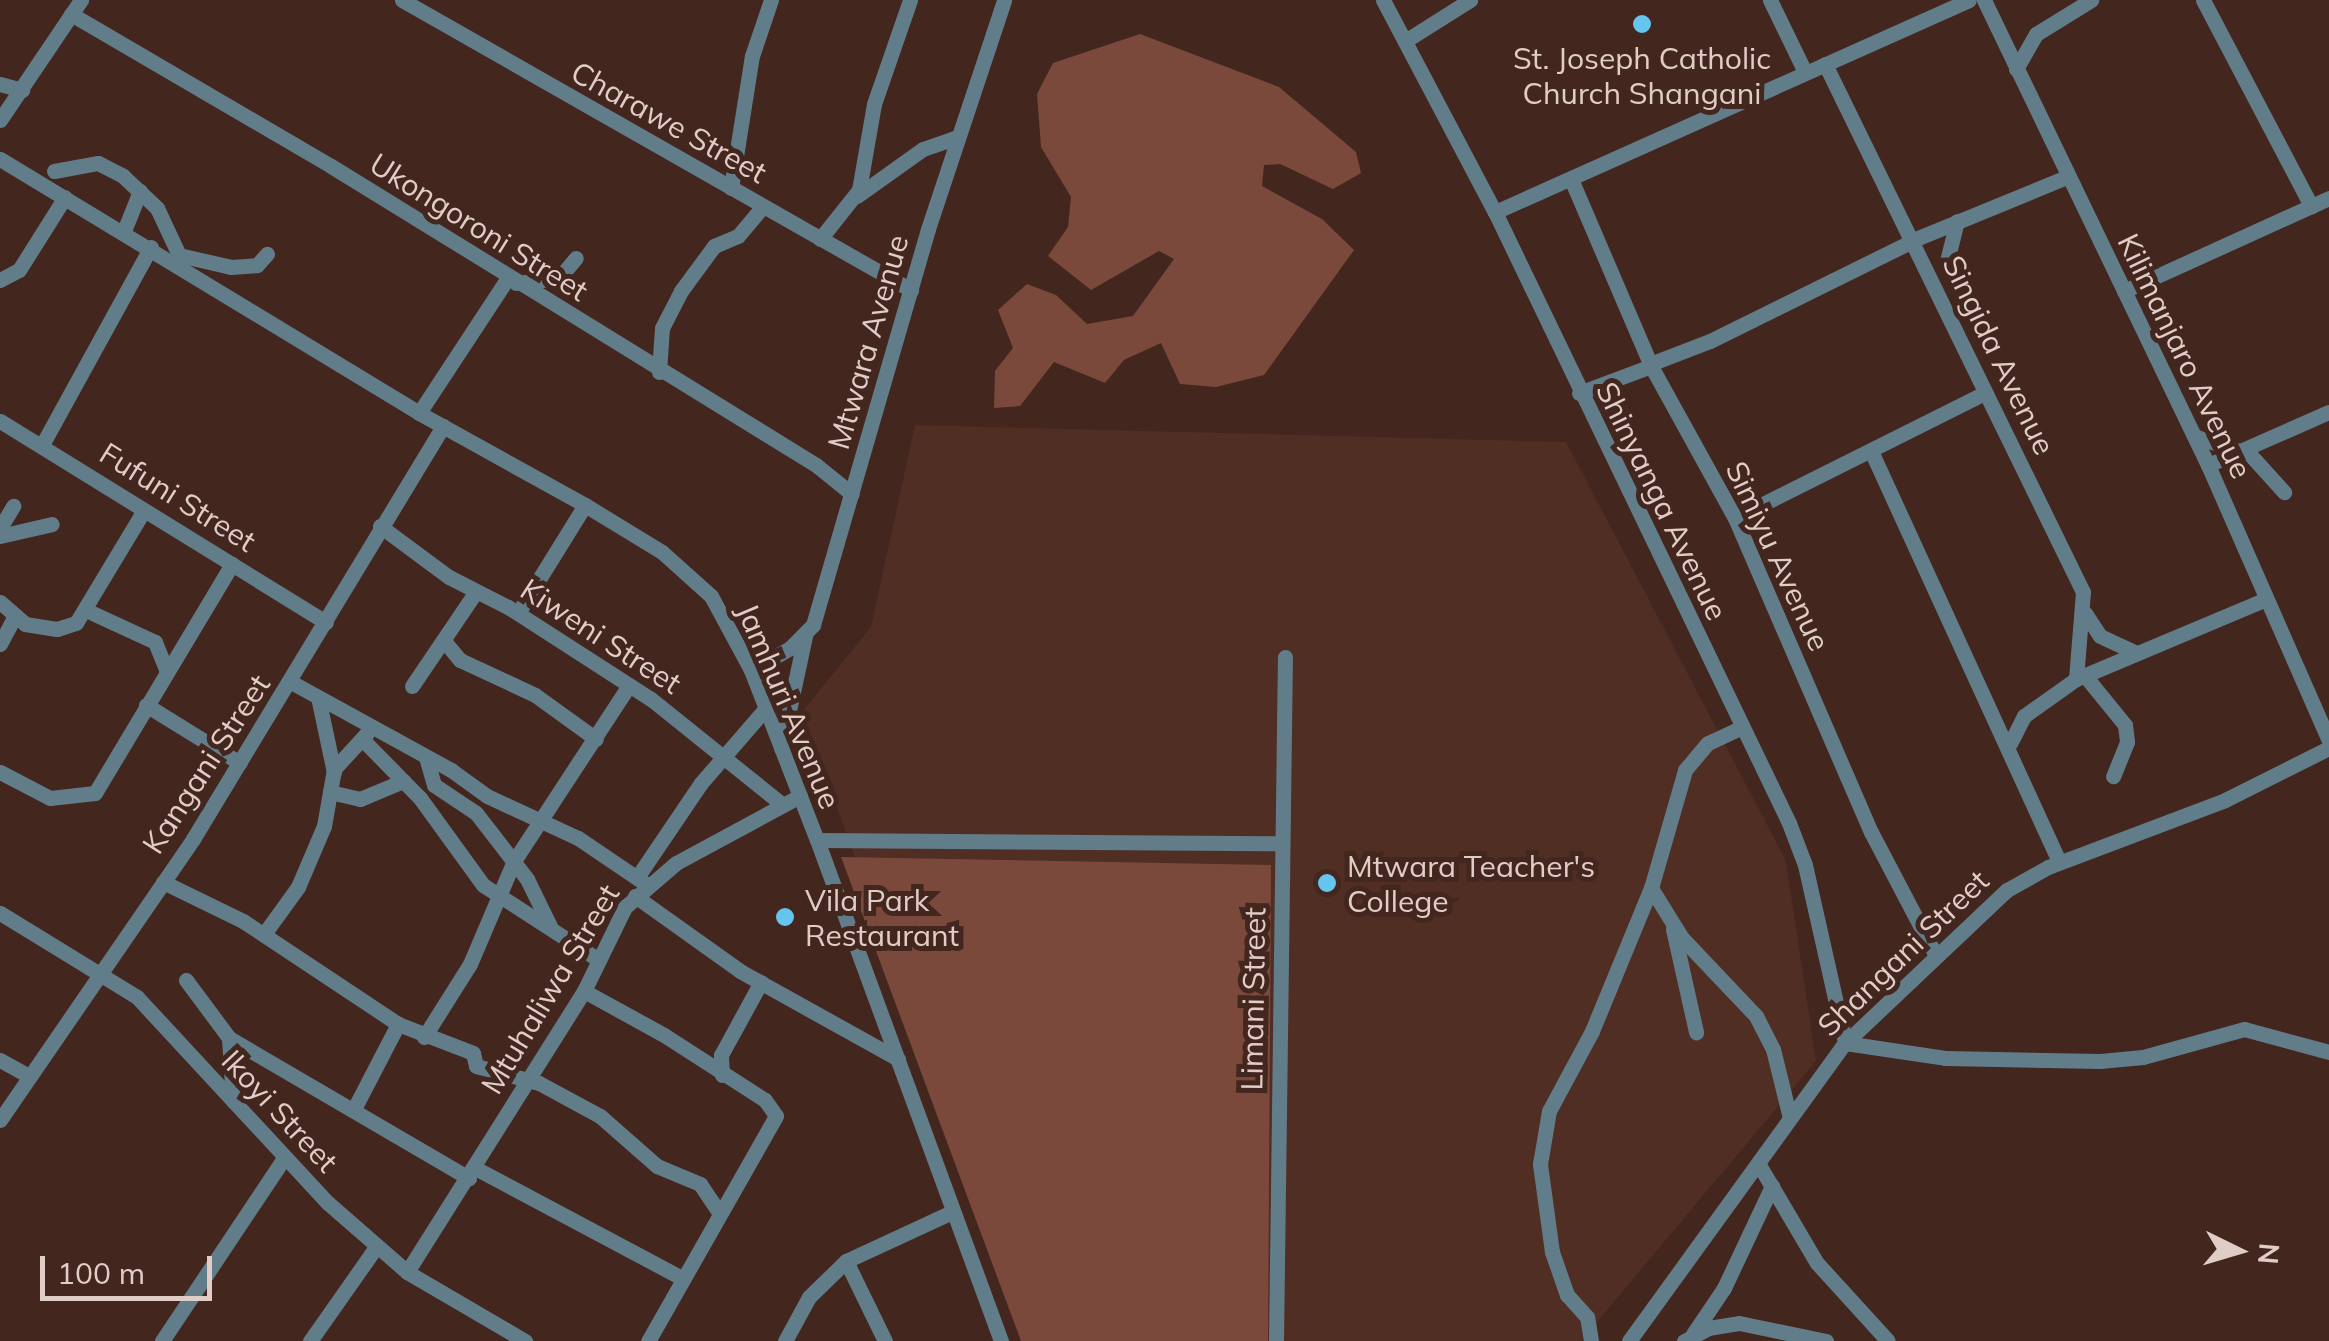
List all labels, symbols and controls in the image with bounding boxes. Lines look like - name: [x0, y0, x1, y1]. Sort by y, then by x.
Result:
- marker: St. Joseph Catholic Church Shangani: [1631, 13, 1653, 35]
- place label: St. Joseph Catholic Church Shangani: [1513, 40, 1771, 110]
- street label: Charawe Street: [565, 53, 773, 191]
- street label: Ukongoroni Street: [363, 145, 595, 309]
- street label: Kilimanjaro Avenue: [2110, 228, 2260, 484]
- street label: Mtwara Avenue: [820, 231, 916, 453]
- street label: Singida Avenue: [1935, 250, 2063, 460]
- street label: Shinyanga Avenue: [1589, 376, 1735, 626]
- street label: Fufuni Street: [93, 435, 263, 559]
- street label: Simiyu Avenue: [1718, 456, 1838, 656]
- street label: Kiweni Street: [514, 571, 688, 701]
- street label: Jamhuri Avenue: [730, 598, 848, 814]
- street label: Kangani Street: [135, 668, 277, 860]
- place label: Mtwara Teacher's College: [1347, 848, 1595, 918]
- street label: Shangani Street: [1810, 862, 1996, 1044]
- marker: Mtwara Teacher's College: [1316, 872, 1338, 894]
- street label: Mtuhaliwa Street: [473, 878, 627, 1100]
- place label: Vila Park Restaurant: [805, 882, 959, 952]
- marker: Vila Park Restaurant: [774, 906, 796, 928]
- street label: Limani Street: [1233, 907, 1273, 1091]
- street label: Ikoyi Street: [214, 1043, 346, 1179]
- north arrow: [2189, 1201, 2289, 1301]
- scale bar: [45, 1236, 218, 1298]
- text: N: [2251, 1242, 2288, 1266]
- text: 100 m: [57, 1254, 145, 1292]

